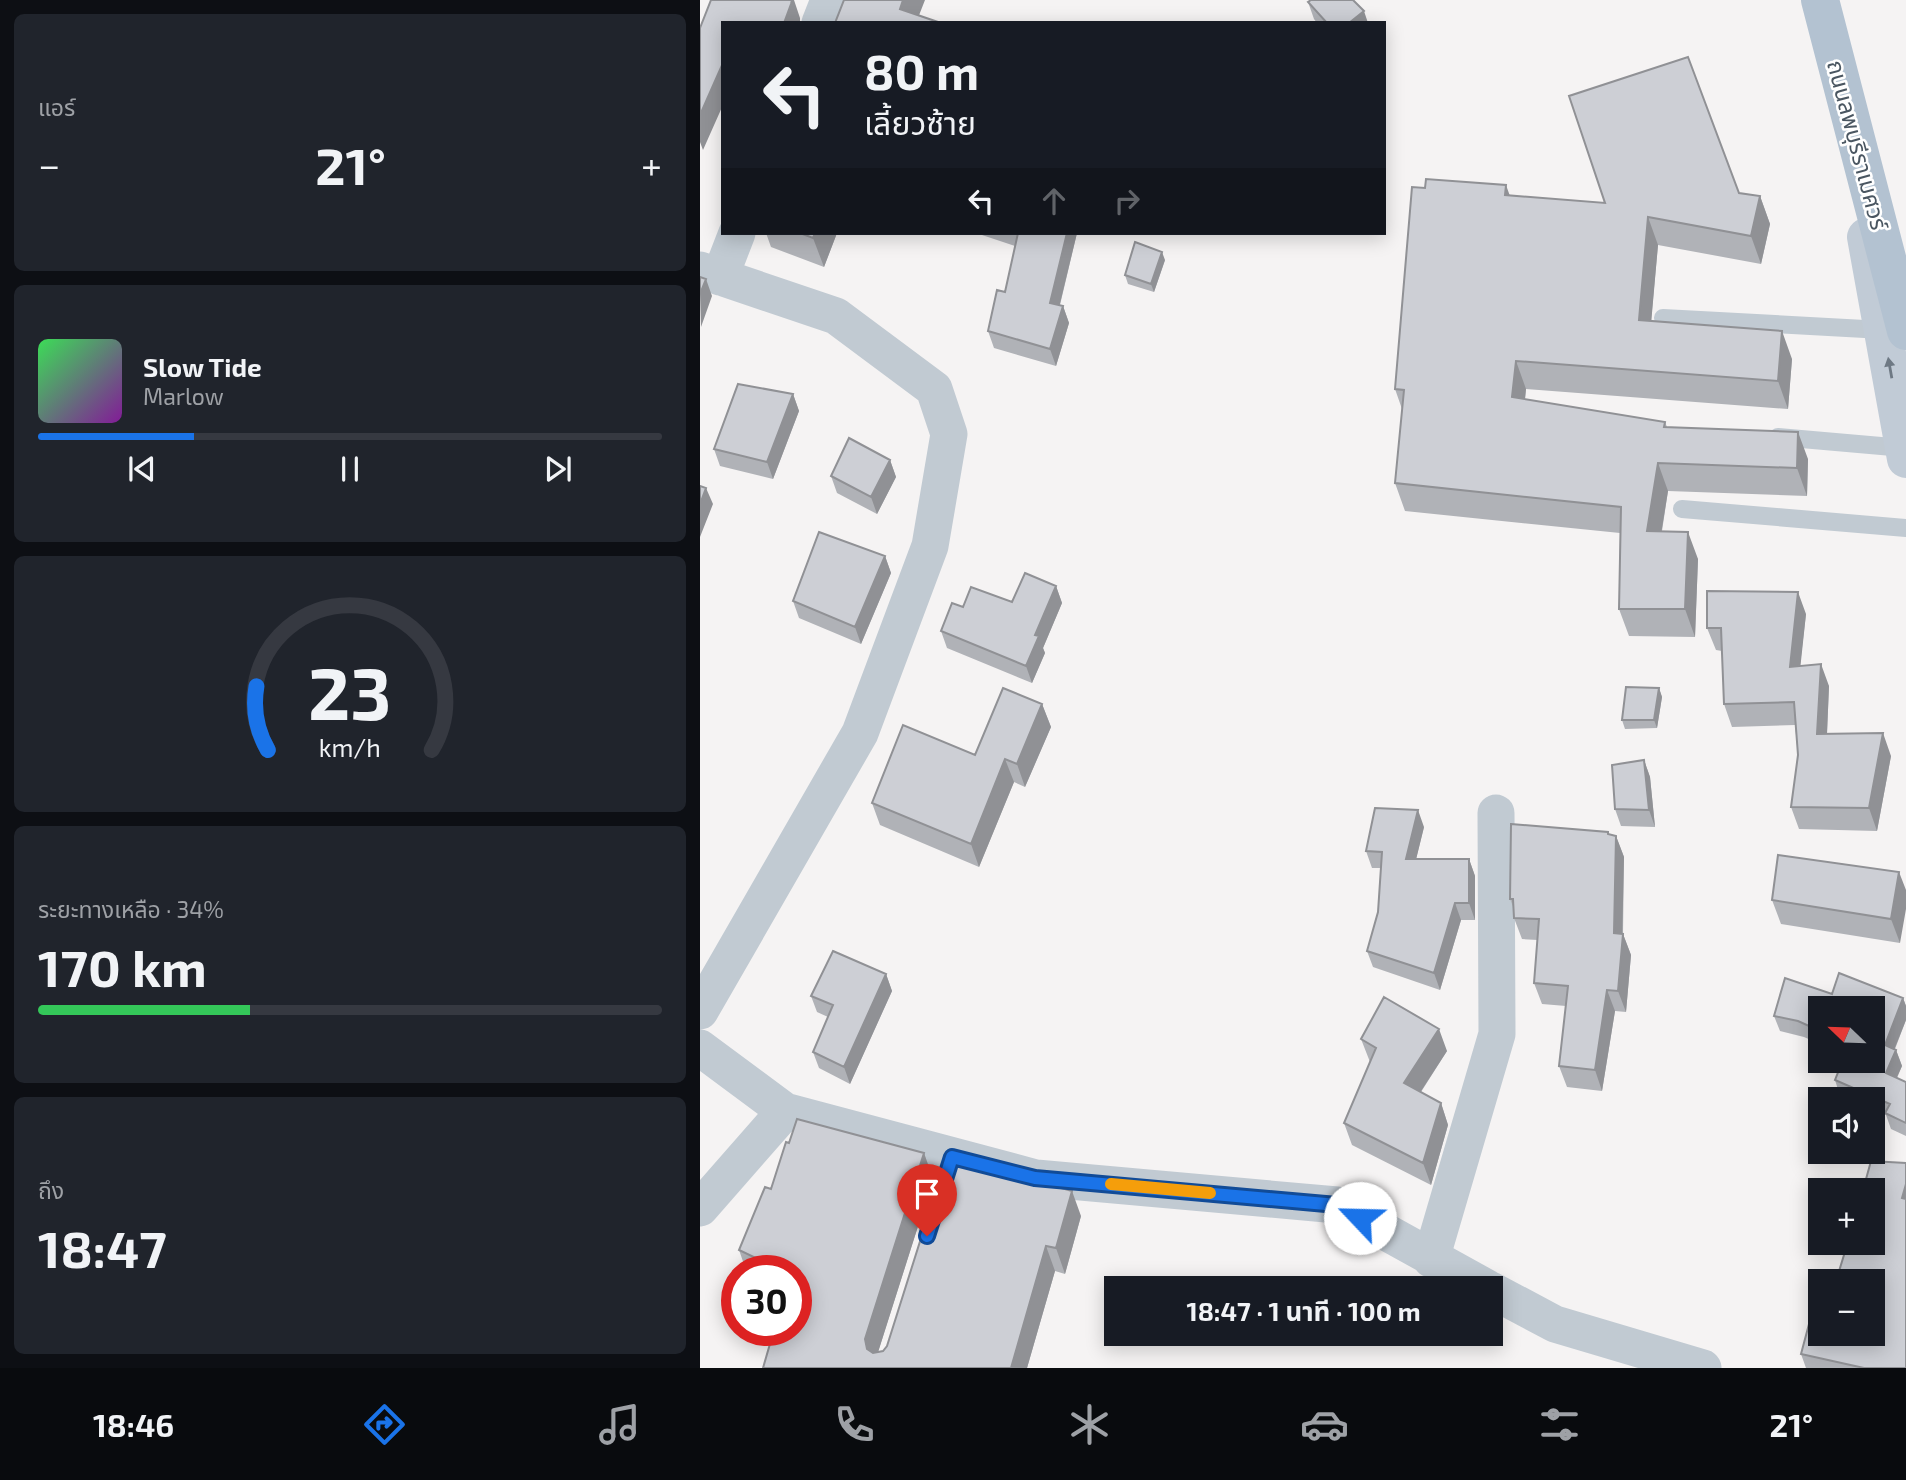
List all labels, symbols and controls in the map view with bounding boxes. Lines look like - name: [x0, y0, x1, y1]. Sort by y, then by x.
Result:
- text: 80 m: [864, 41, 979, 100]
- icon: left: [749, 49, 840, 140]
- street label: ถนนลพบุรีราเมศวร์: [1821, 57, 1894, 234]
- text: แอร์: [38, 93, 75, 121]
- text: เลี้ยวซ้าย: [864, 103, 976, 141]
- text: 21°: [315, 133, 386, 195]
- text: −: [38, 141, 60, 187]
- text: +: [641, 141, 662, 187]
- icon: left: [962, 182, 1000, 220]
- icon: ahead: [1035, 182, 1073, 220]
- icon: right: [1108, 182, 1146, 220]
- text: Slow Tide: [143, 351, 262, 382]
- one-way arrow: [1884, 357, 1895, 379]
- text: Marlow: [143, 382, 224, 410]
- icon: previous: [123, 450, 161, 488]
- icon: pause: [331, 450, 369, 488]
- icon: next: [539, 450, 577, 488]
- text: 23: [308, 647, 392, 735]
- text: km/h: [319, 732, 381, 762]
- text: ระยะทางเหลือ · 34%: [38, 895, 224, 923]
- text: 170 km: [38, 935, 207, 997]
- north arrow: [1808, 996, 1885, 1073]
- map controls: [1808, 996, 1885, 1346]
- button: sound: [1808, 1087, 1885, 1164]
- pin: [897, 1164, 957, 1236]
- icon: arrive: [908, 1175, 946, 1213]
- text: ถึง: [38, 1176, 64, 1204]
- button: +: [1808, 1178, 1885, 1255]
- position arrow: [1323, 1181, 1397, 1255]
- text: 18:47: [38, 1216, 167, 1278]
- speed limit sign: 30: [721, 1255, 812, 1346]
- button: −: [1808, 1269, 1885, 1346]
- text: 18:47 · 1 นาที · 100 m: [1186, 1295, 1421, 1326]
- icon: directions: [360, 1400, 409, 1449]
- icon: music: [595, 1400, 644, 1449]
- icon: phone: [830, 1400, 879, 1449]
- icon: climate: [1065, 1400, 1114, 1449]
- icon: car: [1300, 1400, 1349, 1449]
- icon: filters: [1535, 1400, 1584, 1449]
- text: 18:46: [93, 1405, 174, 1443]
- text: 21°: [1770, 1405, 1813, 1443]

